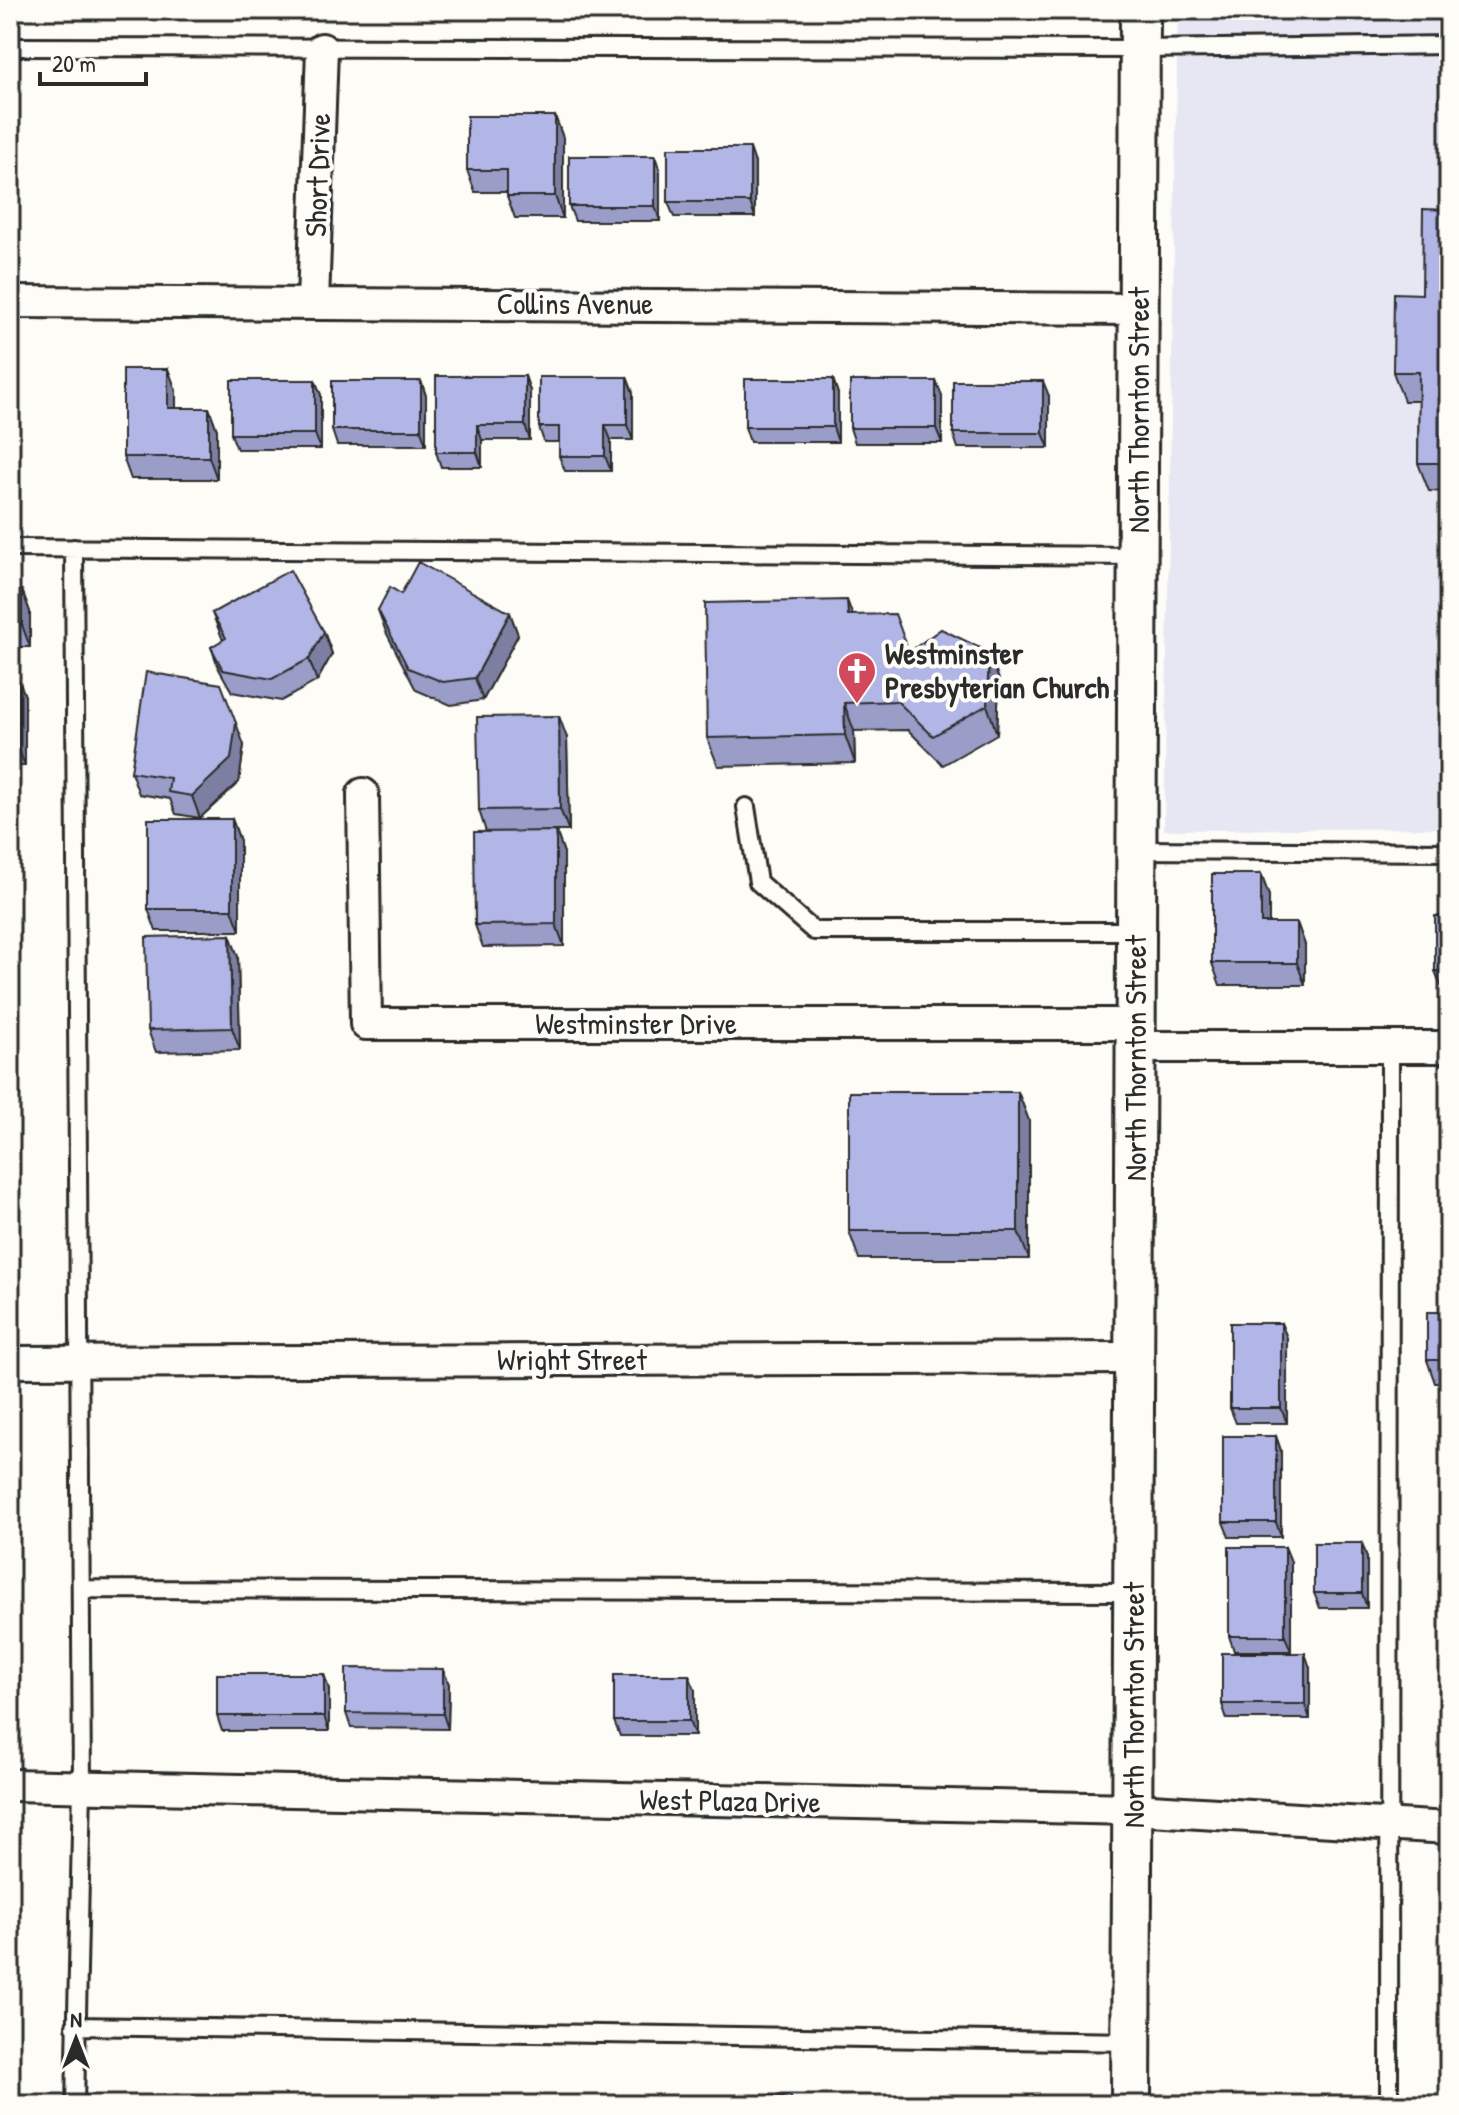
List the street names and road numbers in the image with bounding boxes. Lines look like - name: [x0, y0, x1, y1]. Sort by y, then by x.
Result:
- street label: Short Drive: [295, 112, 339, 237]
- street label: Collins Avenue: [497, 283, 653, 323]
- street label: North Thornton Street: [1118, 286, 1158, 533]
- street label: North Thornton Street: [1115, 934, 1155, 1181]
- street label: Westminster Drive: [535, 1003, 737, 1043]
- street label: Wright Street: [497, 1339, 648, 1379]
- street label: North Thornton Street: [1113, 1581, 1153, 1828]
- street label: West Plaza Drive: [639, 1778, 821, 1822]

